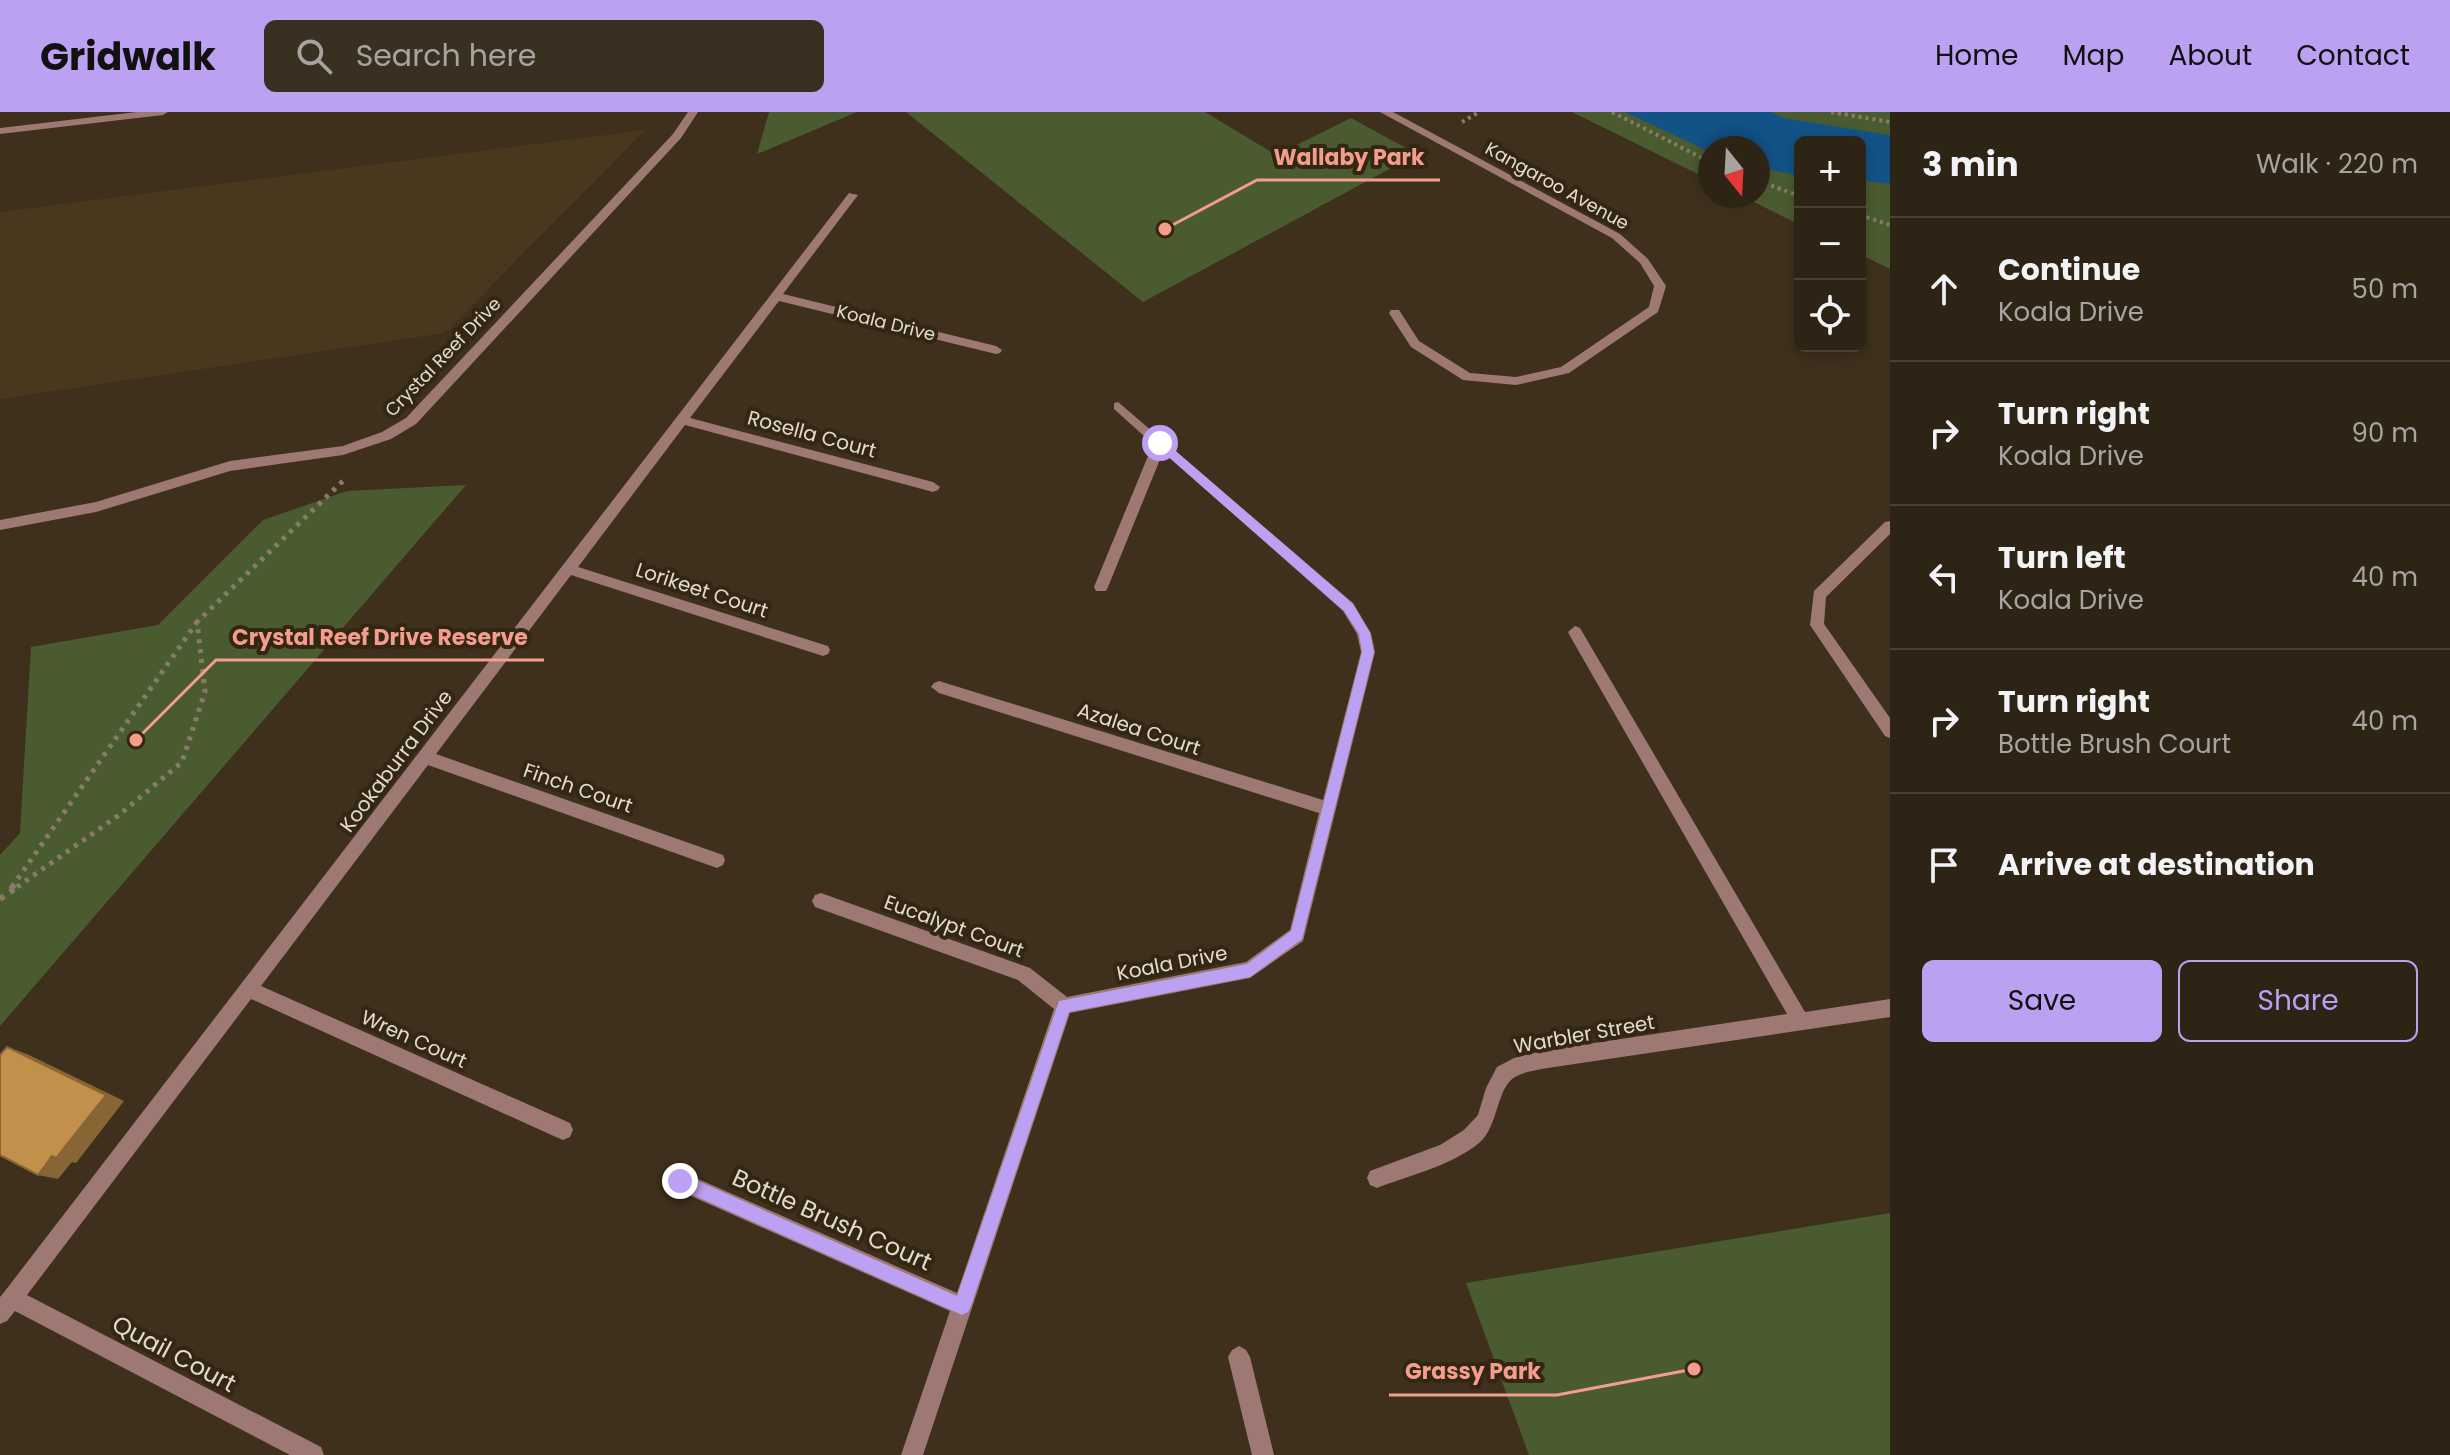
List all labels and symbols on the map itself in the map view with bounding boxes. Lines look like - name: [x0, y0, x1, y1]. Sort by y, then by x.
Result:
- callout: Wallaby Park: [1257, 134, 1440, 180]
- street label: Kangaroo Avenue: [1481, 136, 1634, 236]
- north arrow: [1698, 136, 1770, 208]
- text: Wallaby Park: [1273, 142, 1425, 173]
- street label: Crystal Reef Drive: [379, 291, 506, 422]
- street label: Koala Drive: [834, 298, 938, 347]
- street label: Rosella Court: [744, 403, 880, 465]
- route start: [1142, 425, 1178, 461]
- street label: Lorikeet Court: [632, 555, 772, 625]
- callout: Crystal Reef Drive Reserve: [216, 614, 544, 660]
- text: Crystal Reef Drive Reserve: [232, 622, 528, 653]
- street label: Kookaburra Drive: [333, 684, 459, 838]
- street label: Azalea Court: [1074, 696, 1204, 762]
- street label: Finch Court: [520, 756, 636, 820]
- street label: Eucalypt Court: [880, 888, 1028, 964]
- street label: Koala Drive: [1114, 939, 1230, 987]
- street label: Wren Court: [357, 1003, 471, 1075]
- street label: Warbler Street: [1511, 1008, 1657, 1060]
- street label: Bottle Brush Court: [727, 1161, 937, 1278]
- route end: [662, 1163, 698, 1199]
- street label: Quail Court: [107, 1307, 242, 1400]
- callout: Grassy Park: [1389, 1349, 1557, 1395]
- text: Grassy Park: [1405, 1356, 1541, 1387]

